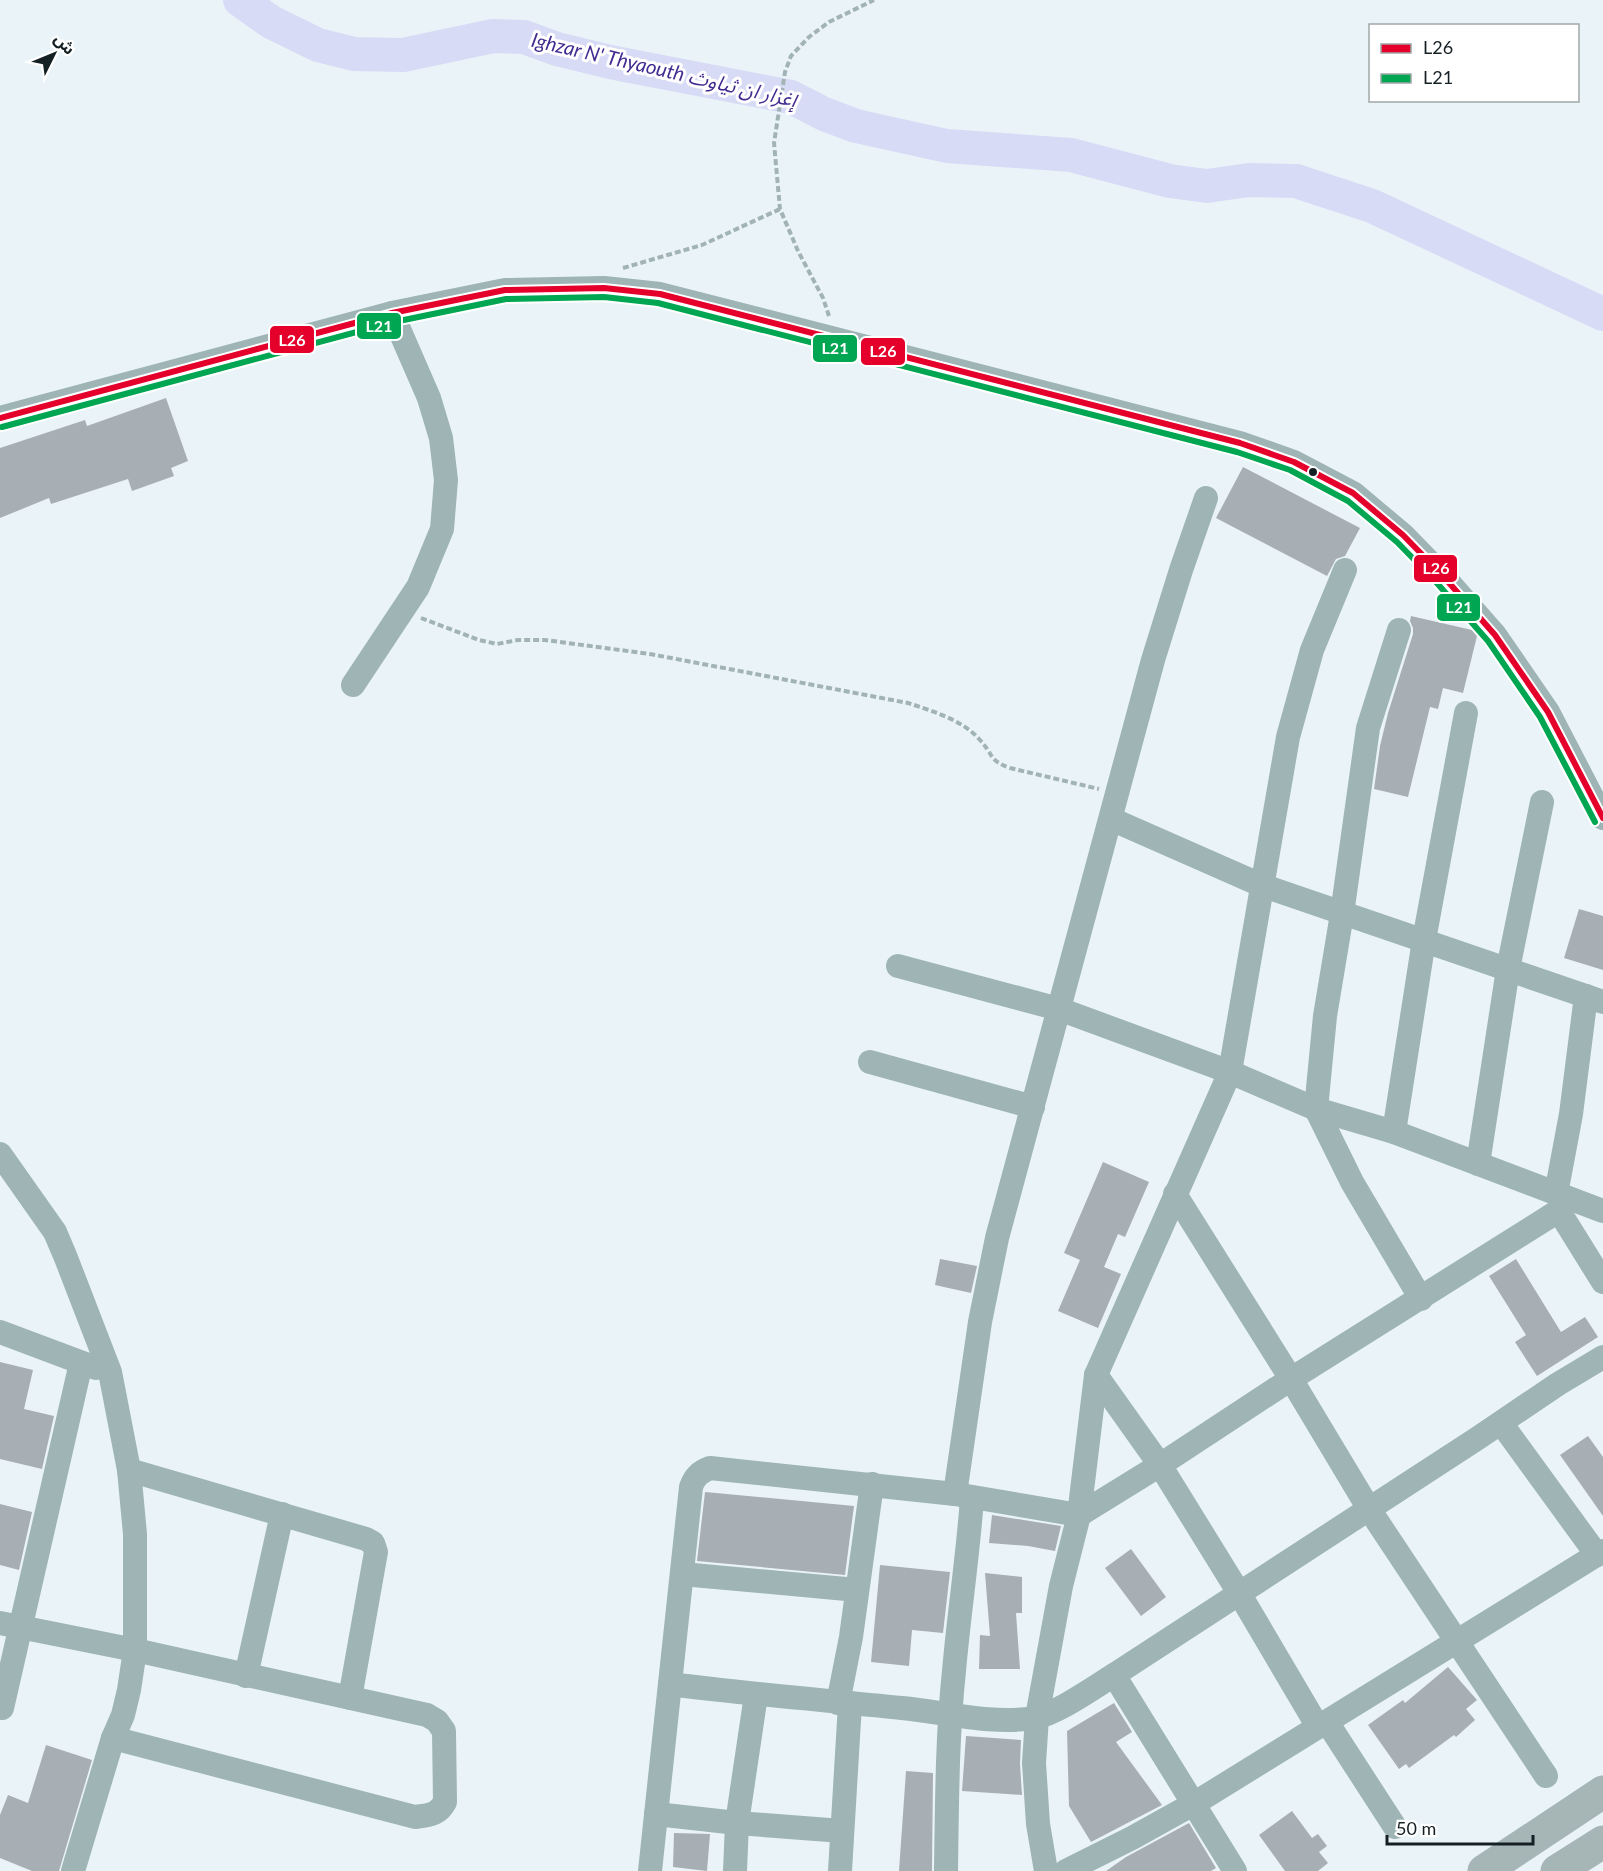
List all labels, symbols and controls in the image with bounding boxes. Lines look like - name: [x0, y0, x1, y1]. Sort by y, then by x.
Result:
- north arrow: [24, 24, 84, 84]
- legend: [1369, 24, 1579, 102]
- water label: Ighzar N' Thyaouth إغزار ان ثياوث: [529, 27, 801, 115]
- text: ش: [50, 29, 80, 59]
- text: L26: [1423, 36, 1453, 58]
- text: L21: [1423, 66, 1453, 88]
- line badge: L21: [356, 312, 402, 340]
- text: L21: [366, 316, 392, 335]
- line badge: L26: [269, 325, 315, 354]
- text: L26: [279, 330, 305, 349]
- line badge: L21: [812, 334, 858, 363]
- line badge: L26: [860, 337, 906, 366]
- text: L21: [822, 338, 848, 357]
- text: L26: [870, 341, 896, 360]
- unlabelled marker: [1307, 466, 1319, 478]
- line badge: L26: [1413, 554, 1458, 583]
- text: L26: [1423, 558, 1449, 577]
- line badge: L21: [1436, 593, 1481, 622]
- text: L21: [1446, 597, 1472, 616]
- scale bar: [1387, 1808, 1532, 1846]
- text: 50 m: [1396, 1817, 1436, 1839]

